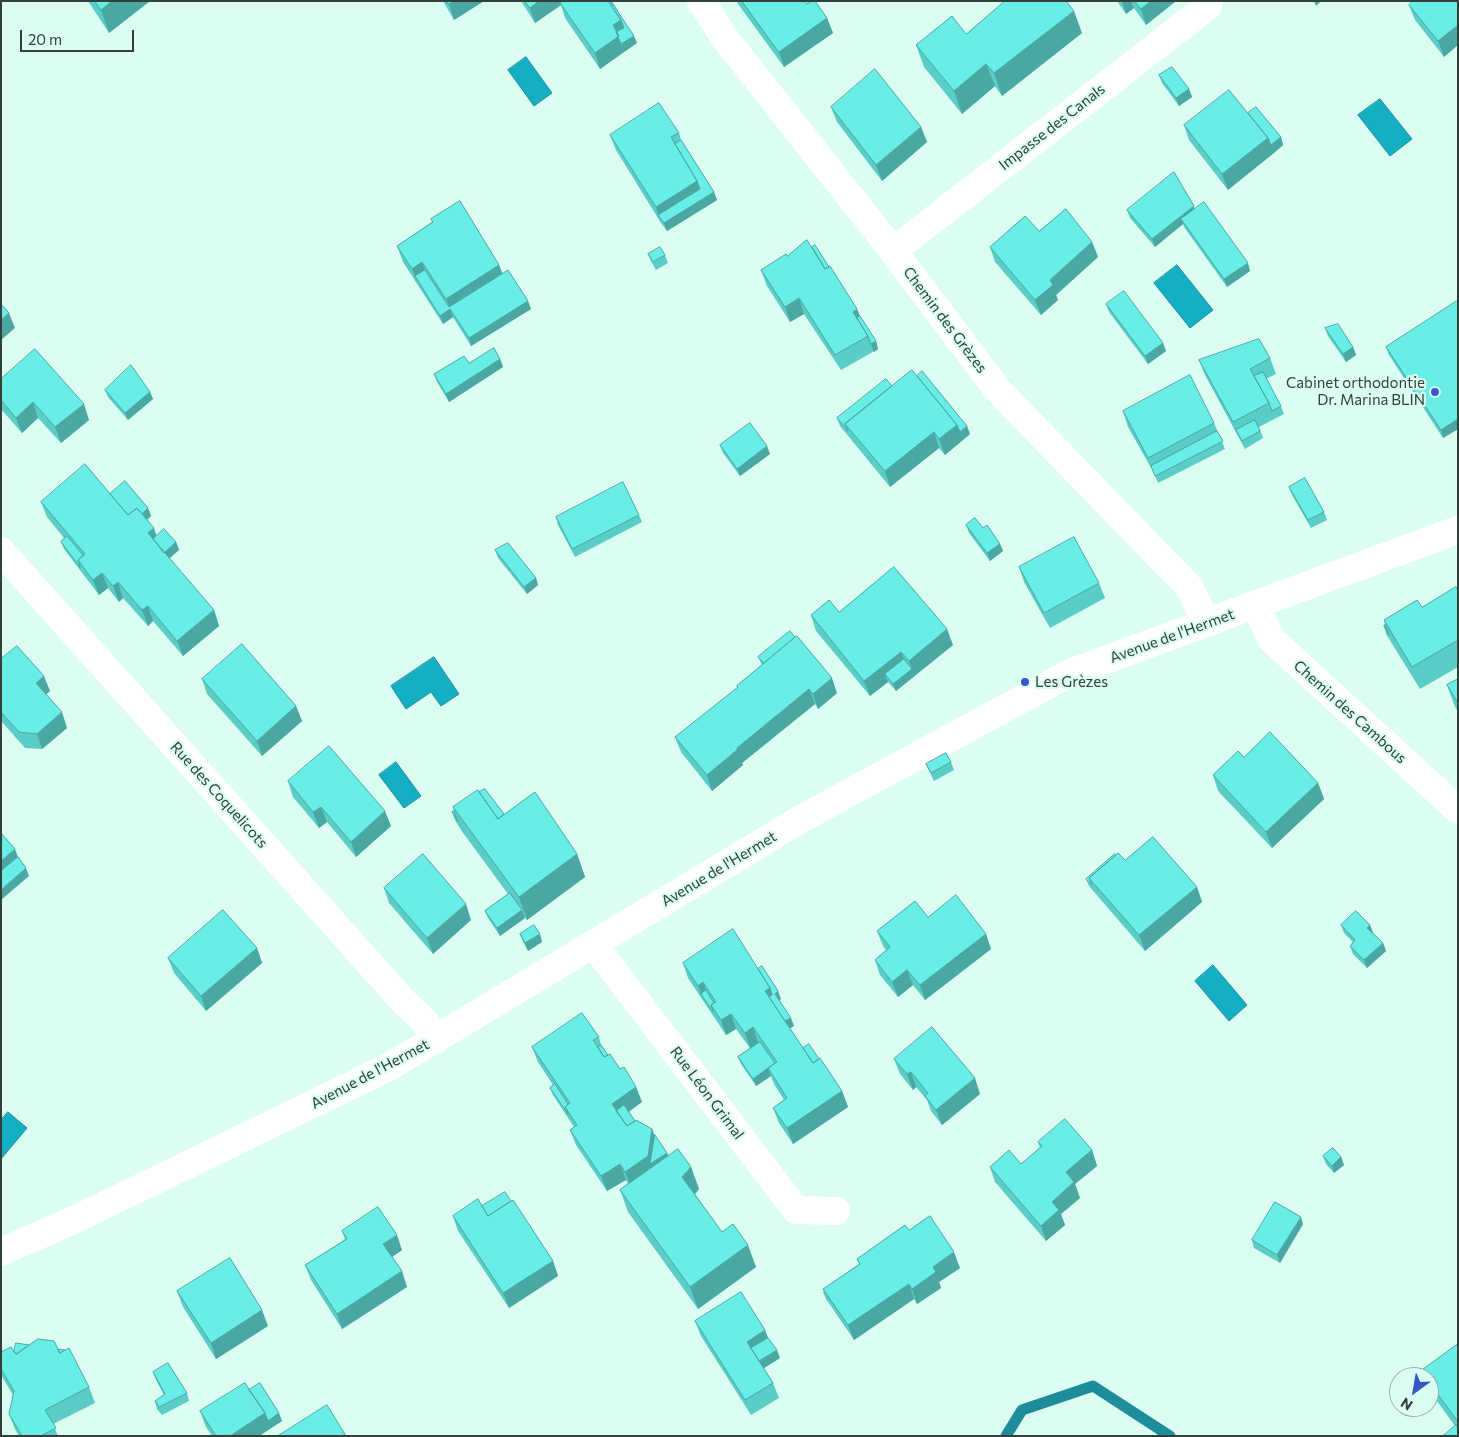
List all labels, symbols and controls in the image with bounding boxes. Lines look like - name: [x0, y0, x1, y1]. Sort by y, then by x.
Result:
- scale bar: [22, 20, 136, 52]
- text: 20 m: [28, 30, 62, 48]
- street label: Impasse des Canals: [995, 80, 1109, 174]
- street label: Chemin des Grèzes: [899, 263, 991, 377]
- place label: Cabinet orthodontie Dr. Marina BLIN: [1286, 374, 1425, 409]
- marker: Cabinet orthodontie Dr. Marina BLIN: [1429, 386, 1441, 398]
- street label: Avenue de l'Hermet: [1107, 605, 1237, 667]
- street label: Chemin des Cambous: [1290, 657, 1410, 767]
- place label: Les Grèzes: [1035, 673, 1108, 691]
- marker: Les Grèzes: [1019, 676, 1031, 688]
- street label: Rue des Coquelicots: [167, 738, 271, 852]
- street label: Avenue de l'Hermet: [658, 827, 780, 911]
- street label: Avenue de l'Hermet: [308, 1035, 432, 1113]
- street label: Rue Léon Grimal: [666, 1043, 748, 1143]
- north arrow: [1389, 1367, 1439, 1417]
- text: N: [1397, 1394, 1415, 1414]

